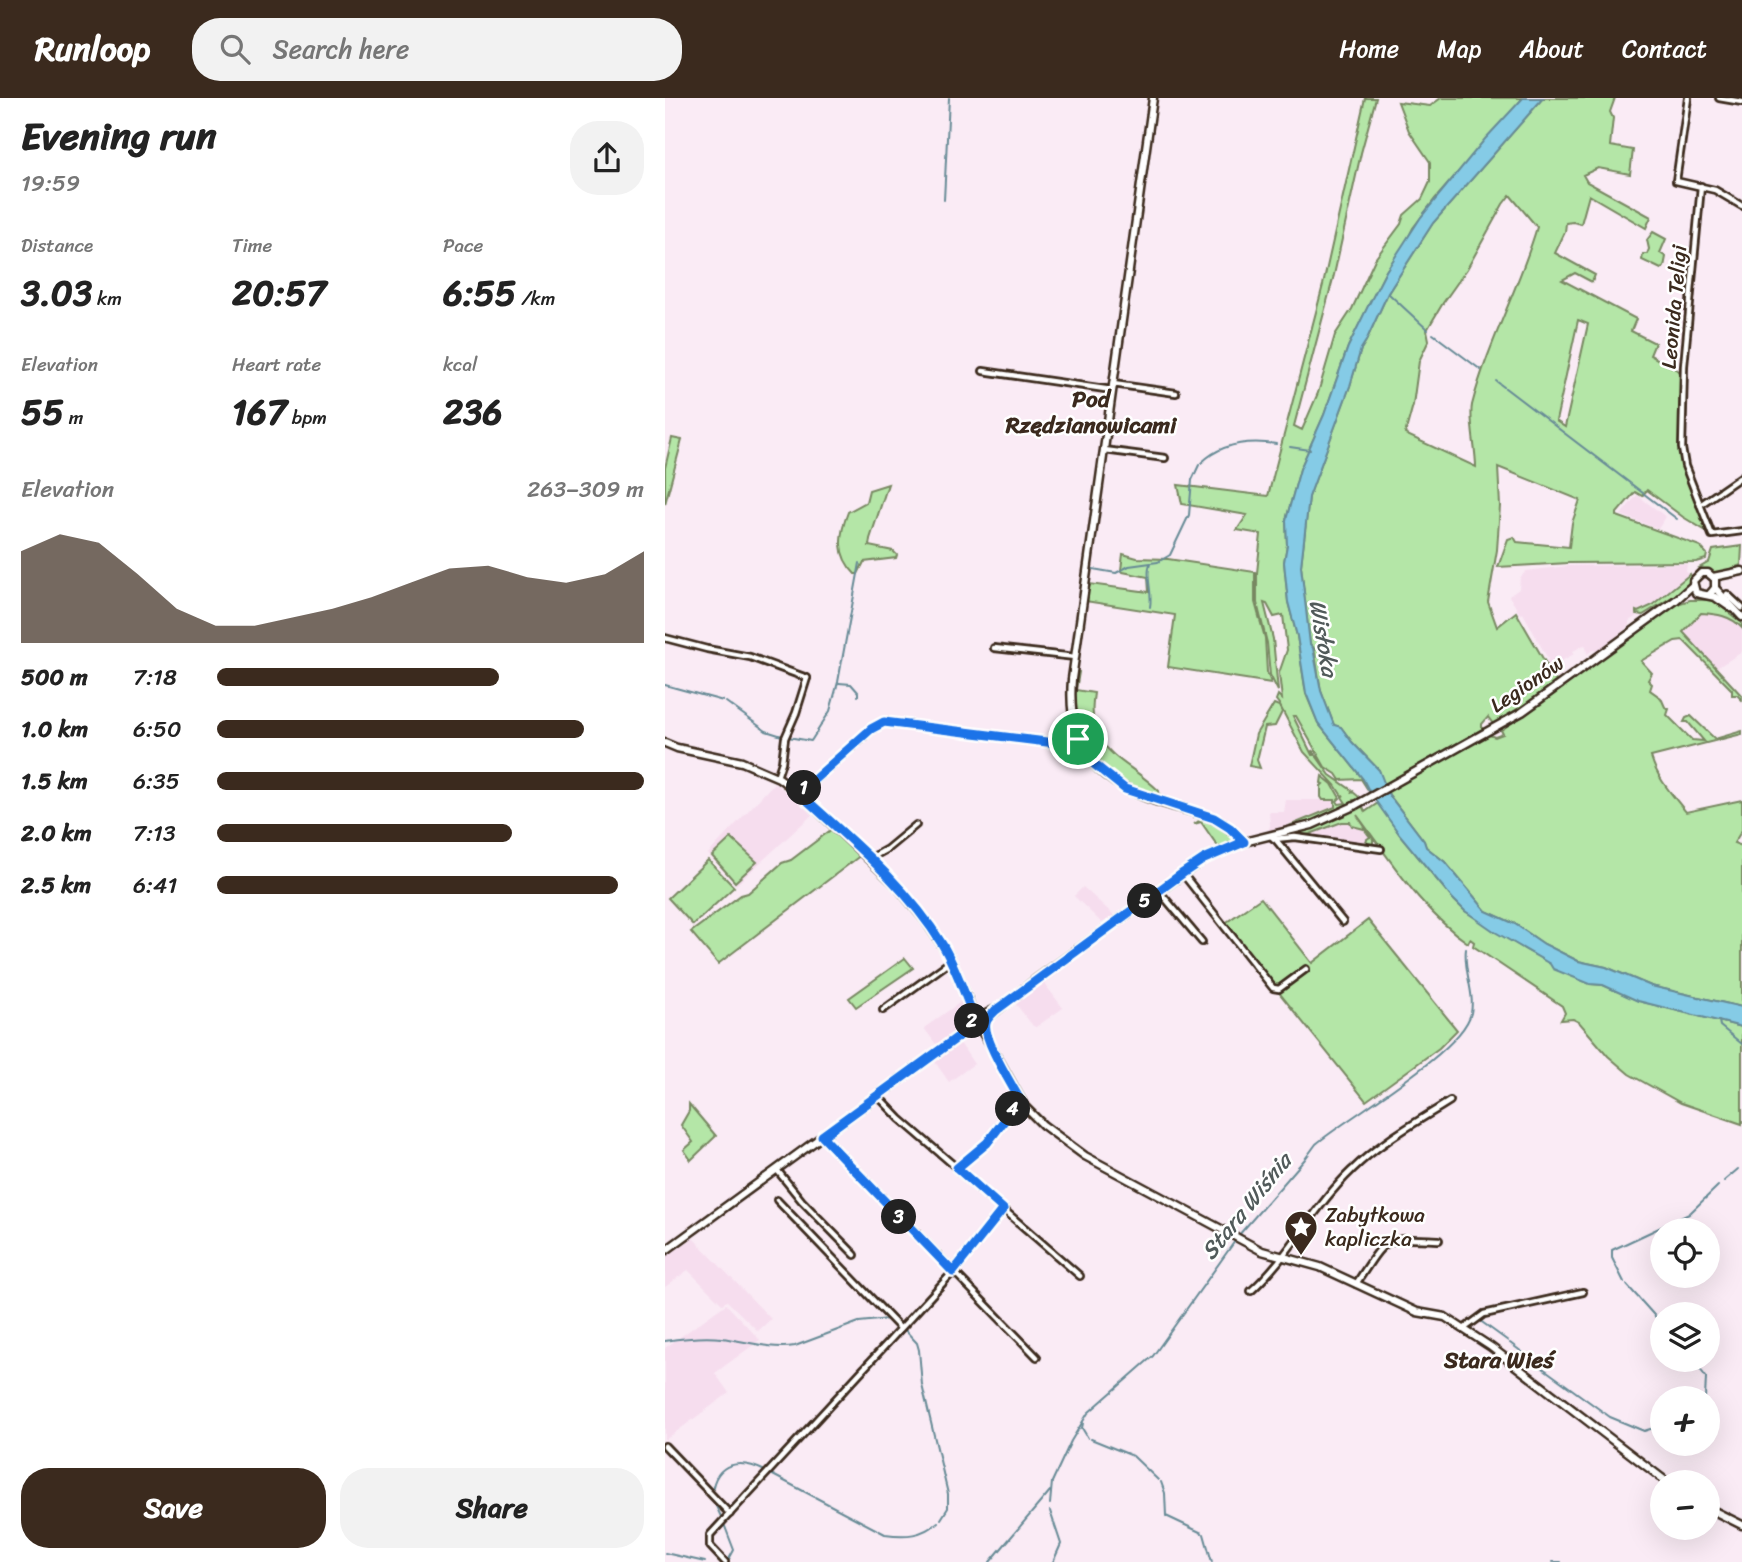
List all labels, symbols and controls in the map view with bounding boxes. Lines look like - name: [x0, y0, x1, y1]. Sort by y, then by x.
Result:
- search box: [192, 18, 682, 81]
- text: Runloop: [35, 20, 150, 78]
- text: Search here: [272, 26, 409, 72]
- text: Home: [1339, 28, 1399, 70]
- text: Map: [1437, 28, 1481, 70]
- text: About: [1519, 28, 1584, 70]
- text: Contact: [1622, 28, 1707, 70]
- icon: search: [216, 30, 254, 68]
- text: Evening run: [21, 103, 217, 170]
- button: share: [570, 121, 644, 195]
- text: 19:59: [21, 163, 80, 204]
- text: Distance: [21, 229, 93, 262]
- text: Time: [232, 229, 272, 262]
- text: Pace: [443, 229, 483, 262]
- street label: Leonida Teligi: [1650, 242, 1698, 370]
- text: 3.03: [21, 262, 92, 324]
- text: 20:57: [232, 262, 326, 324]
- text: 6:55: [443, 262, 516, 324]
- text: km: [92, 282, 122, 315]
- text: /km: [516, 282, 555, 315]
- text: Elevation: [21, 348, 98, 381]
- text: Heart rate: [232, 348, 321, 381]
- text: kcal: [443, 348, 478, 381]
- district label: Pod Rzędzianowicami: [1005, 379, 1178, 446]
- text: 55: [21, 381, 64, 443]
- text: 167: [232, 381, 287, 443]
- text: 236: [443, 381, 502, 443]
- text: m: [64, 401, 83, 434]
- text: bpm: [287, 401, 327, 434]
- text: Elevation: [21, 469, 114, 510]
- text: 263–309 m: [527, 469, 644, 510]
- water label: Wisłoka: [1297, 596, 1351, 682]
- street label: Legionów: [1482, 645, 1573, 723]
- text: 500 m: [21, 657, 88, 698]
- text: 7:18: [133, 657, 177, 698]
- text: 1.0 km: [21, 709, 88, 750]
- text: 6:50: [133, 709, 182, 750]
- pin: [1048, 709, 1108, 769]
- icon: arrive: [1059, 720, 1097, 758]
- text: 1.5 km: [21, 761, 88, 802]
- text: 6:35: [133, 761, 180, 802]
- pin: 1: [787, 770, 821, 806]
- text: 1: [799, 771, 808, 804]
- text: 2.0 km: [21, 813, 92, 854]
- text: 7:13: [133, 813, 176, 854]
- text: 2.5 km: [21, 865, 91, 906]
- text: 6:41: [133, 865, 177, 906]
- pin: 5: [1127, 884, 1163, 918]
- text: 5: [1139, 884, 1150, 917]
- pin: 2: [955, 1004, 989, 1038]
- text: 2: [966, 1004, 977, 1037]
- pin: 4: [995, 1091, 1031, 1126]
- text: 4: [1007, 1092, 1018, 1125]
- water label: Stara Wiśnia: [1190, 1141, 1305, 1269]
- place label: Zabytkowa kapliczka: [1325, 1196, 1425, 1258]
- pin: 3: [881, 1200, 917, 1234]
- text: 3: [893, 1200, 904, 1233]
- place icon: Zabytkowa kapliczka: [1282, 1208, 1320, 1257]
- map controls: [1650, 1218, 1720, 1540]
- button: locate: [1650, 1218, 1720, 1288]
- button: layers: [1650, 1302, 1720, 1372]
- district label: Stara Wieś: [1443, 1340, 1556, 1381]
- button: +: [1650, 1386, 1720, 1456]
- button: Save: [21, 1468, 326, 1548]
- button: Share: [340, 1468, 644, 1548]
- button: −: [1650, 1470, 1720, 1540]

